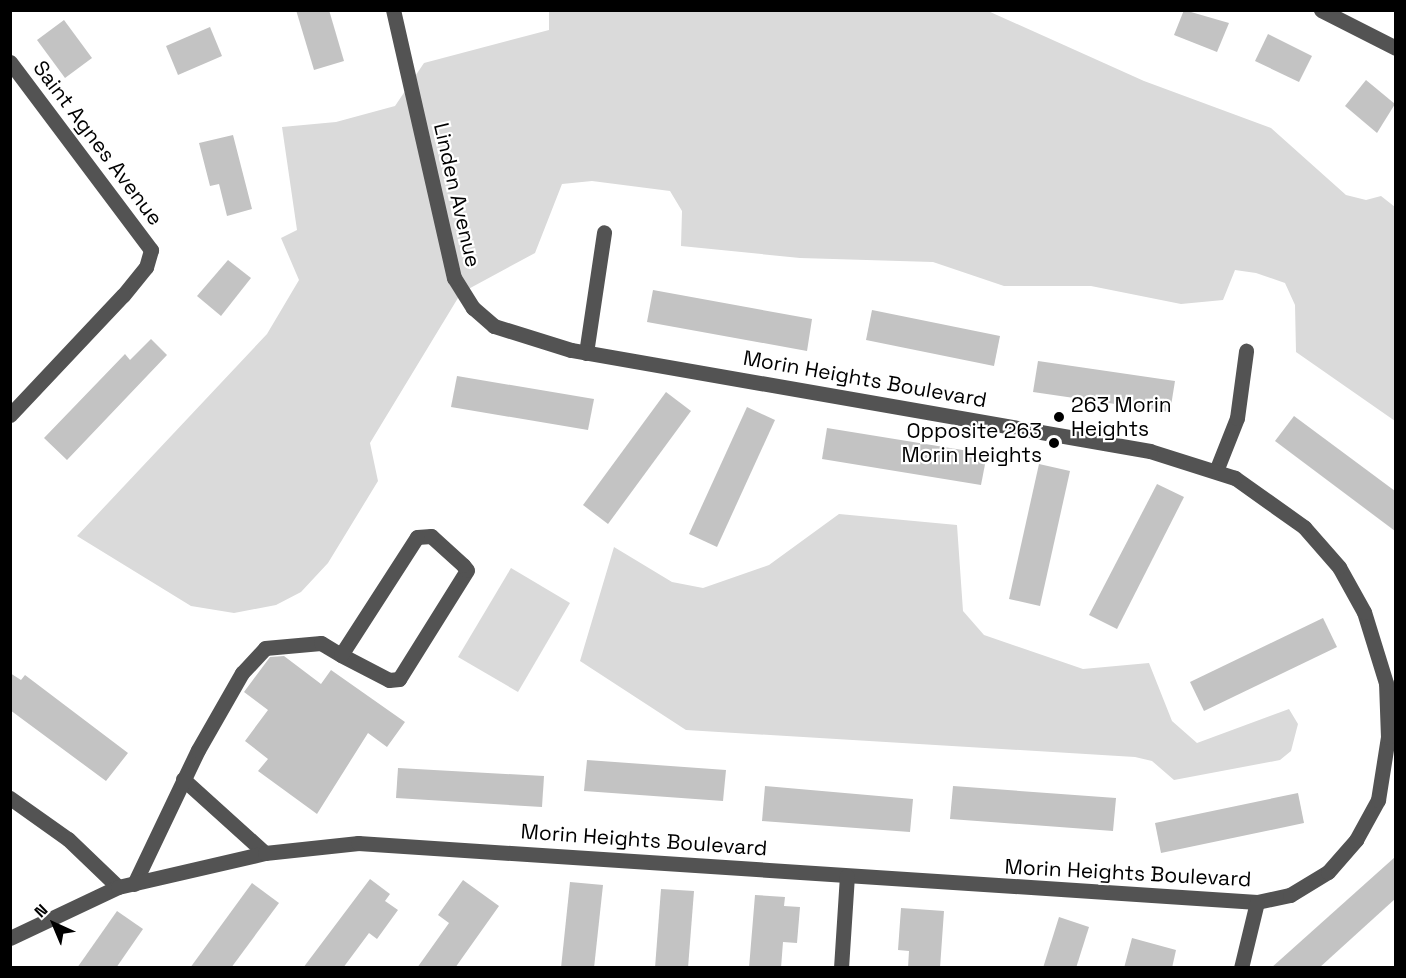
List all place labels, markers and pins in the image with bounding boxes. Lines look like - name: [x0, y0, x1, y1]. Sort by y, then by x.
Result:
- place label: 263 Morin Heights: [1071, 392, 1172, 442]
- marker: 263 Morin Heights: [1052, 410, 1066, 424]
- place label: Opposite 263 Morin Heights: [901, 418, 1042, 468]
- marker: Opposite 263 Morin Heights: [1047, 436, 1061, 450]

